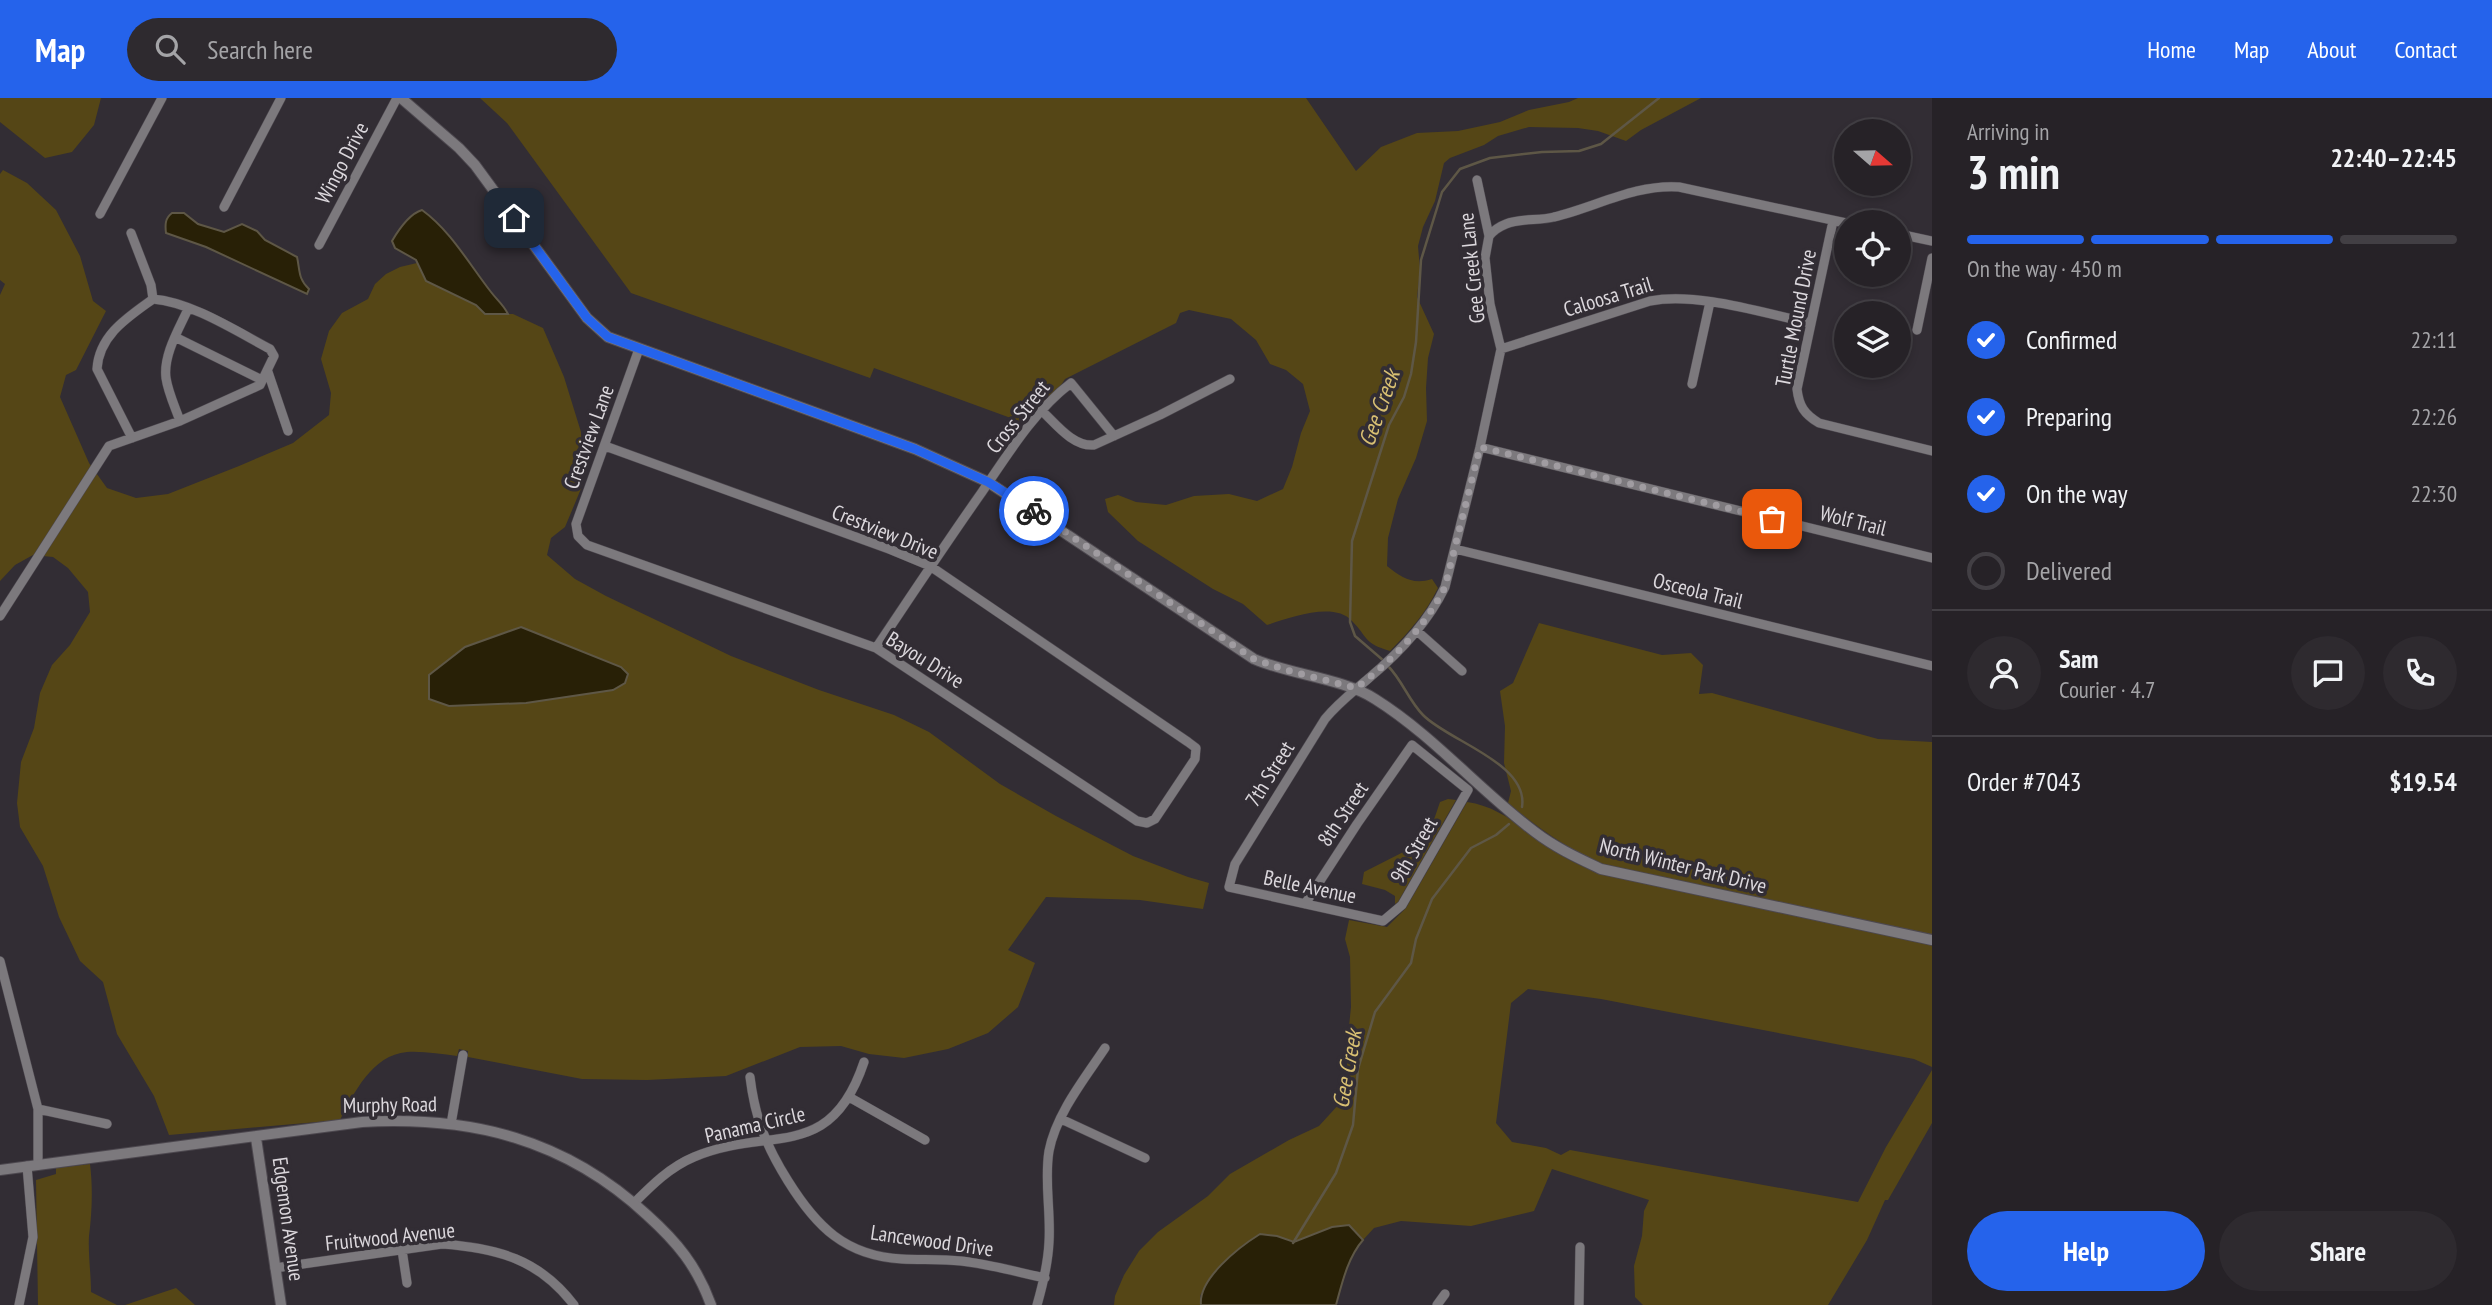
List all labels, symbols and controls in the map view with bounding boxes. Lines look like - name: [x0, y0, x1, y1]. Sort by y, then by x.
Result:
- search box: [127, 18, 617, 81]
- text: Map: [35, 28, 85, 71]
- icon: search: [151, 30, 189, 68]
- text: Search here: [207, 33, 313, 66]
- text: Home: [2147, 34, 2196, 65]
- text: Map: [2234, 34, 2269, 65]
- text: About: [2307, 34, 2356, 65]
- text: Contact: [2394, 34, 2457, 65]
- street label: Wingo Drive: [309, 117, 374, 208]
- text: Arriving in: [1967, 117, 2049, 146]
- north arrow: [1834, 119, 1911, 196]
- map controls: [1834, 119, 1911, 378]
- text: 22:40–22:45: [2330, 141, 2457, 174]
- text: 3 min: [1967, 142, 2060, 202]
- pin: [484, 188, 544, 248]
- icon: home: [495, 199, 533, 237]
- button: locate: [1834, 210, 1911, 287]
- street label: Gee Creek Lane: [1452, 211, 1491, 325]
- street label: Turtle Mound Drive: [1769, 247, 1822, 389]
- text: On the way · 450 m: [1967, 254, 2122, 283]
- street label: Caloosa Trail: [1560, 270, 1656, 323]
- button: layers: [1834, 301, 1911, 378]
- icon: check: [1967, 321, 2005, 359]
- text: Confirmed: [2026, 323, 2117, 356]
- text: 22:11: [2411, 325, 2457, 354]
- water label: Gee Creek: [1351, 363, 1407, 450]
- street label: Cross Street: [980, 374, 1055, 459]
- street label: Crestview Lane: [557, 381, 620, 493]
- icon: check: [1967, 398, 2005, 436]
- text: Preparing: [2026, 400, 2112, 433]
- text: 22:26: [2411, 402, 2457, 431]
- icon: check: [1967, 475, 2005, 513]
- courier: [999, 476, 1069, 546]
- text: On the way: [2026, 477, 2128, 510]
- text: 22:30: [2411, 479, 2457, 508]
- pin: [1742, 489, 1802, 549]
- icon: bike: [1015, 492, 1053, 530]
- street label: Crestview Drive: [828, 498, 942, 565]
- street label: Wolf Trail: [1817, 499, 1889, 542]
- icon: bag: [1753, 500, 1791, 538]
- text: Delivered: [2026, 554, 2112, 587]
- street label: Osceola Trail: [1650, 566, 1746, 615]
- street label: Bayou Drive: [881, 625, 969, 694]
- button: person: [1967, 636, 2041, 710]
- button: chat: [2291, 636, 2365, 710]
- button: phone: [2383, 636, 2457, 710]
- text: Sam: [2059, 642, 2098, 675]
- text: Courier · 4.7: [2059, 675, 2155, 704]
- street label: 7th Street: [1239, 736, 1300, 812]
- text: Order #7043: [1967, 765, 2082, 798]
- text: $19.54: [2389, 765, 2457, 798]
- street label: 8th Street: [1311, 776, 1374, 851]
- street label: 9th Street: [1384, 811, 1443, 888]
- street label: North Winter Park Drive: [1597, 832, 1770, 899]
- street label: Belle Avenue: [1261, 864, 1359, 909]
- water label: Gee Creek: [1325, 1024, 1368, 1110]
- street label: Murphy Road: [343, 1090, 437, 1119]
- street label: Panama Circle: [702, 1100, 808, 1149]
- street label: Edgemon Avenue: [266, 1155, 311, 1283]
- button: Help: [1967, 1211, 2205, 1291]
- button: Share: [2219, 1211, 2457, 1291]
- street label: Fruitwood Avenue: [324, 1216, 456, 1257]
- street label: Lancewood Drive: [869, 1219, 995, 1262]

